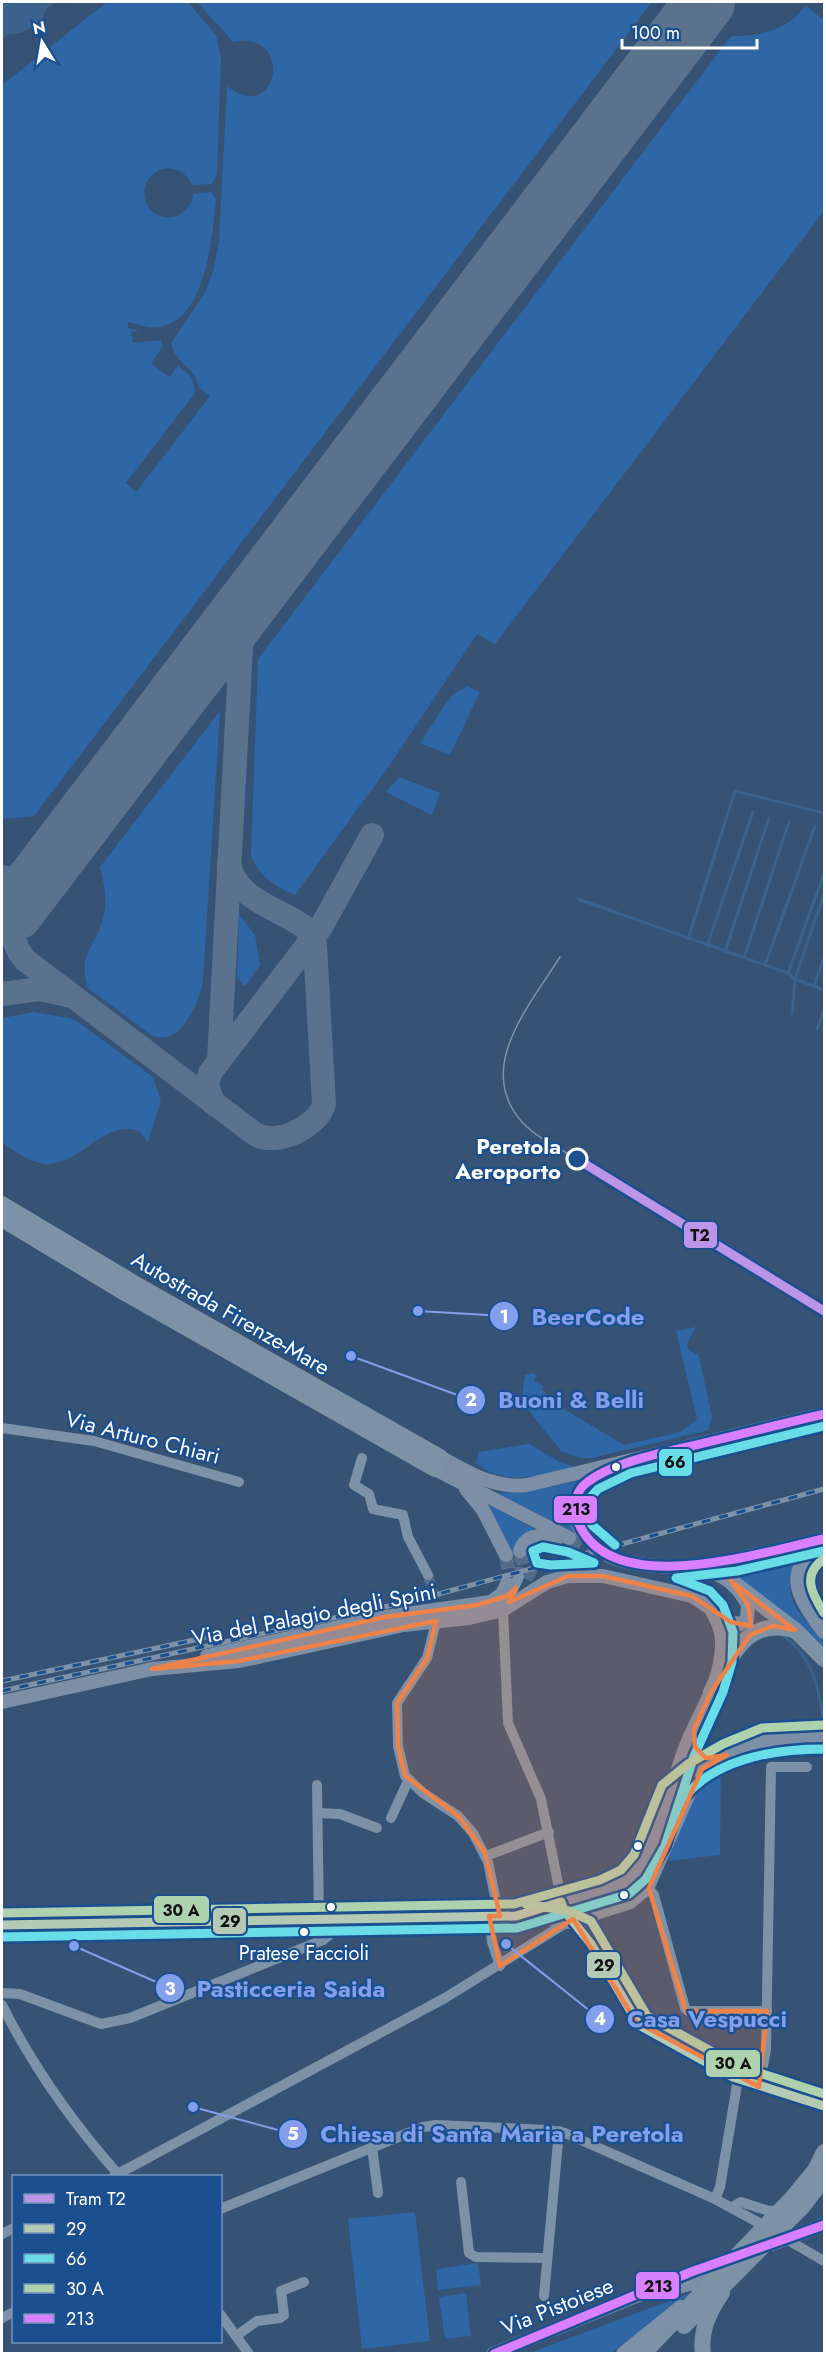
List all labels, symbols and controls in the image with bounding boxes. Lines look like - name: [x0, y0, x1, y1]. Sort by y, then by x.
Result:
- north arrow: [12, 12, 72, 72]
- scale bar: [622, 12, 757, 50]
- text: N: [31, 15, 48, 40]
- text: 100 m: [631, 20, 680, 46]
- place label: Peretola Aeroporto: [454, 1130, 561, 1187]
- marker: Peretola Aeroporto: [566, 1148, 588, 1170]
- line badge: T2: [683, 1221, 718, 1249]
- text: T2: [690, 1224, 710, 1247]
- street label: Autostrada Firenze-Mare: [126, 1243, 336, 1383]
- callout: BeerCode: [489, 1295, 657, 1337]
- text: BeerCode: [531, 1299, 645, 1334]
- text: 1: [499, 1304, 509, 1330]
- callout: Buoni & Belli: [456, 1379, 656, 1421]
- text: Buoni & Belli: [498, 1382, 644, 1417]
- text: 2: [465, 1387, 477, 1413]
- street label: Via Arturo Chiari: [62, 1402, 224, 1472]
- line badge: 66: [658, 1448, 693, 1477]
- text: 66: [664, 1451, 686, 1474]
- unlabelled marker: [610, 1461, 622, 1473]
- line badge: 213: [553, 1495, 598, 1524]
- text: 213: [562, 1498, 590, 1521]
- street label: Via del Palagio degli Spini: [189, 1575, 439, 1653]
- unlabelled marker: [632, 1840, 644, 1852]
- unlabelled marker: [618, 1889, 630, 1901]
- line badge: 30 A: [153, 1895, 210, 1924]
- text: 30 A: [162, 1899, 200, 1922]
- unlabelled marker: [325, 1901, 337, 1913]
- line badge: 29: [212, 1907, 247, 1935]
- text: 29: [219, 1910, 241, 1933]
- marker: Pratese Faccioli: [298, 1926, 310, 1938]
- place label: Pratese Faccioli: [239, 1939, 369, 1968]
- line badge: 29: [586, 1951, 621, 1979]
- text: 29: [593, 1954, 615, 1977]
- callout: Pasticceria Saida: [155, 1967, 398, 2009]
- text: Pasticceria Saida: [197, 1971, 385, 2006]
- text: 3: [164, 1976, 176, 2002]
- callout: Casa Vespucci: [585, 1998, 799, 2040]
- text: Casa Vespucci: [627, 2001, 787, 2036]
- text: 4: [594, 2006, 606, 2032]
- line badge: 30 A: [705, 2049, 761, 2078]
- text: 30 A: [714, 2052, 752, 2075]
- callout: Chiesa di Santa Maria a Peretola: [278, 2113, 696, 2155]
- text: Chiesa di Santa Maria a Peretola: [320, 2116, 684, 2151]
- text: 5: [287, 2121, 299, 2147]
- legend: [12, 2175, 222, 2343]
- text: Tram T2: [66, 2186, 126, 2212]
- text: 29: [66, 2216, 87, 2242]
- text: 66: [66, 2246, 87, 2272]
- street label: Via Pistoiese: [496, 2269, 618, 2343]
- line badge: 213: [635, 2271, 680, 2300]
- text: 213: [644, 2275, 672, 2298]
- text: 30 A: [66, 2276, 104, 2302]
- text: 213: [66, 2306, 94, 2332]

